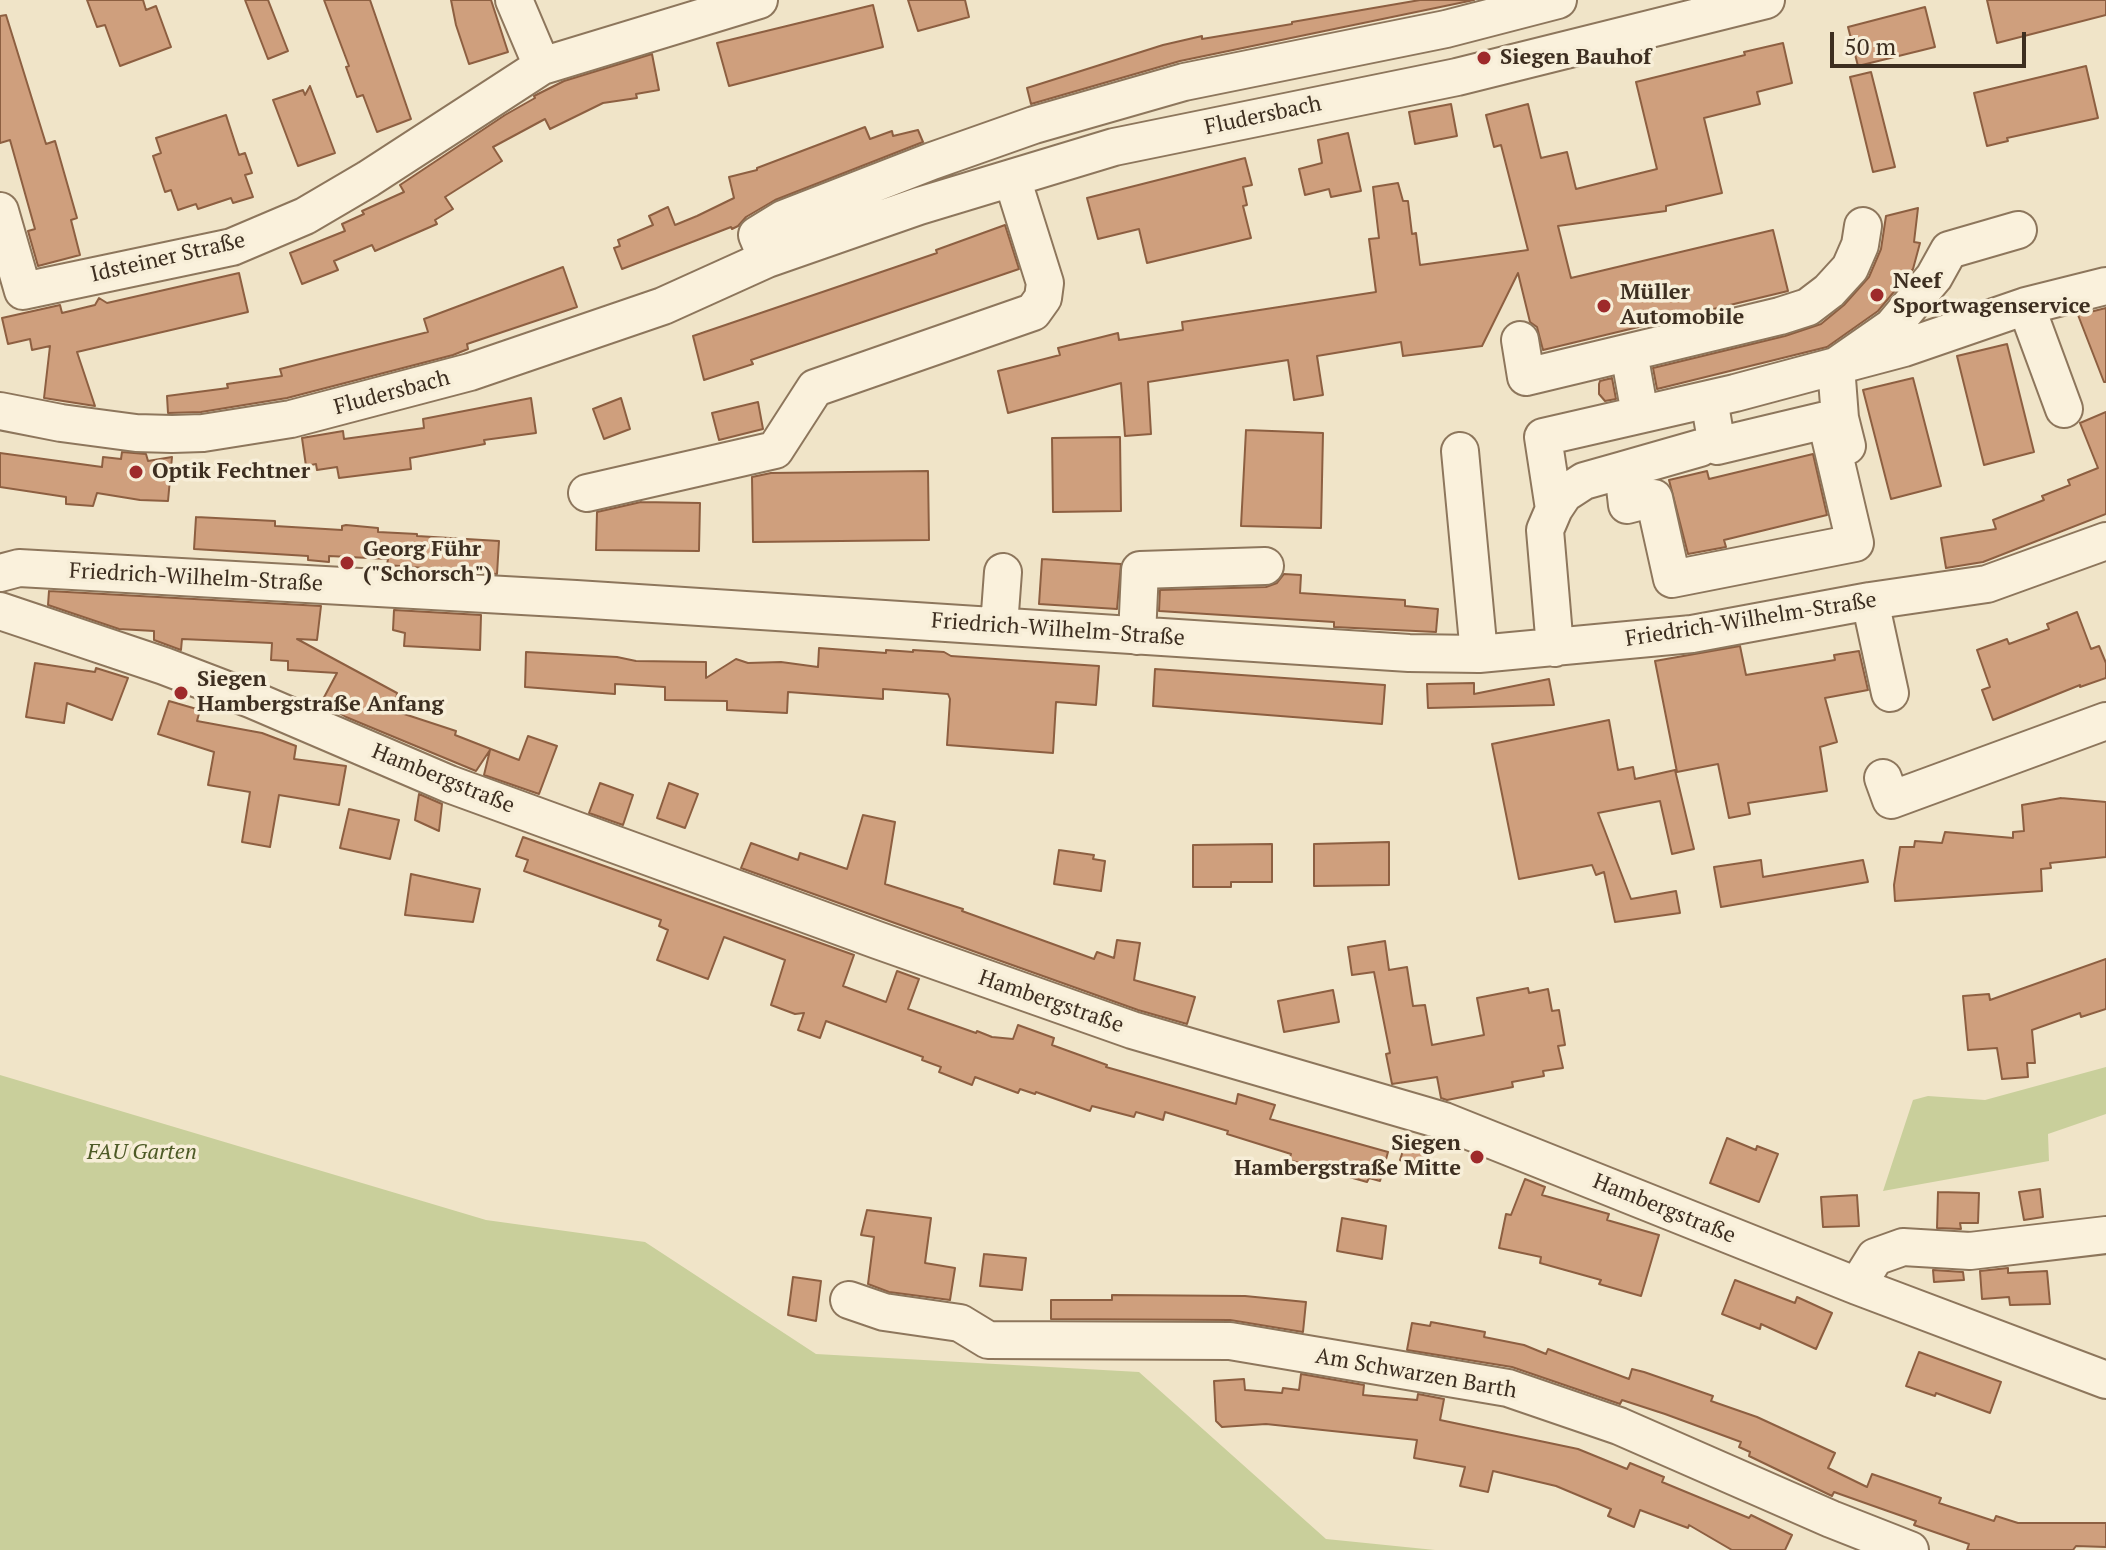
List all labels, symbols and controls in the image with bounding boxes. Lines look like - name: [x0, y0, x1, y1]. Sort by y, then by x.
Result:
- scale bar: [1834, 16, 2030, 66]
- text: 50 m: [1844, 30, 1896, 62]
- place label: Siegen Bauhof: [1500, 45, 1651, 71]
- marker: Siegen Bauhof: [1475, 49, 1493, 67]
- street label: Fludersbach: [1202, 91, 1324, 141]
- street label: Idsteiner Straße: [88, 227, 248, 289]
- place label: Neef Sportwagenservice: [1893, 269, 2091, 320]
- place label: Müller Automobile: [1620, 280, 1744, 332]
- marker: Neef Sportwagenservice: [1868, 286, 1886, 304]
- marker: Müller Automobile: [1595, 297, 1613, 315]
- street label: Fludersbach: [331, 365, 453, 421]
- place label: Optik Fechtner: [152, 459, 310, 485]
- marker: Optik Fechtner: [127, 463, 145, 481]
- place label: Georg Führ ("Schorsch"): [363, 537, 492, 588]
- marker: Georg Führ ("Schorsch"): [338, 554, 356, 572]
- street label: Friedrich-Wilhelm-Straße: [68, 558, 324, 598]
- street label: Friedrich-Wilhelm-Straße: [1623, 587, 1879, 653]
- street label: Friedrich-Wilhelm-Straße: [930, 608, 1186, 652]
- place label: Siegen Hambergstraße Anfang: [197, 667, 444, 718]
- marker: Siegen Hambergstraße Anfang: [172, 684, 190, 702]
- street label: Hambergstraße: [368, 738, 518, 820]
- street label: Hambergstraße: [975, 965, 1127, 1039]
- place label: Siegen Hambergstraße Mitte: [1234, 1131, 1461, 1182]
- park label: FAU Garten: [87, 1140, 197, 1166]
- marker: Siegen Hambergstraße Mitte: [1468, 1148, 1486, 1166]
- street label: Hambergstraße: [1589, 1168, 1739, 1250]
- street label: Am Schwarzen Barth: [1313, 1343, 1519, 1405]

